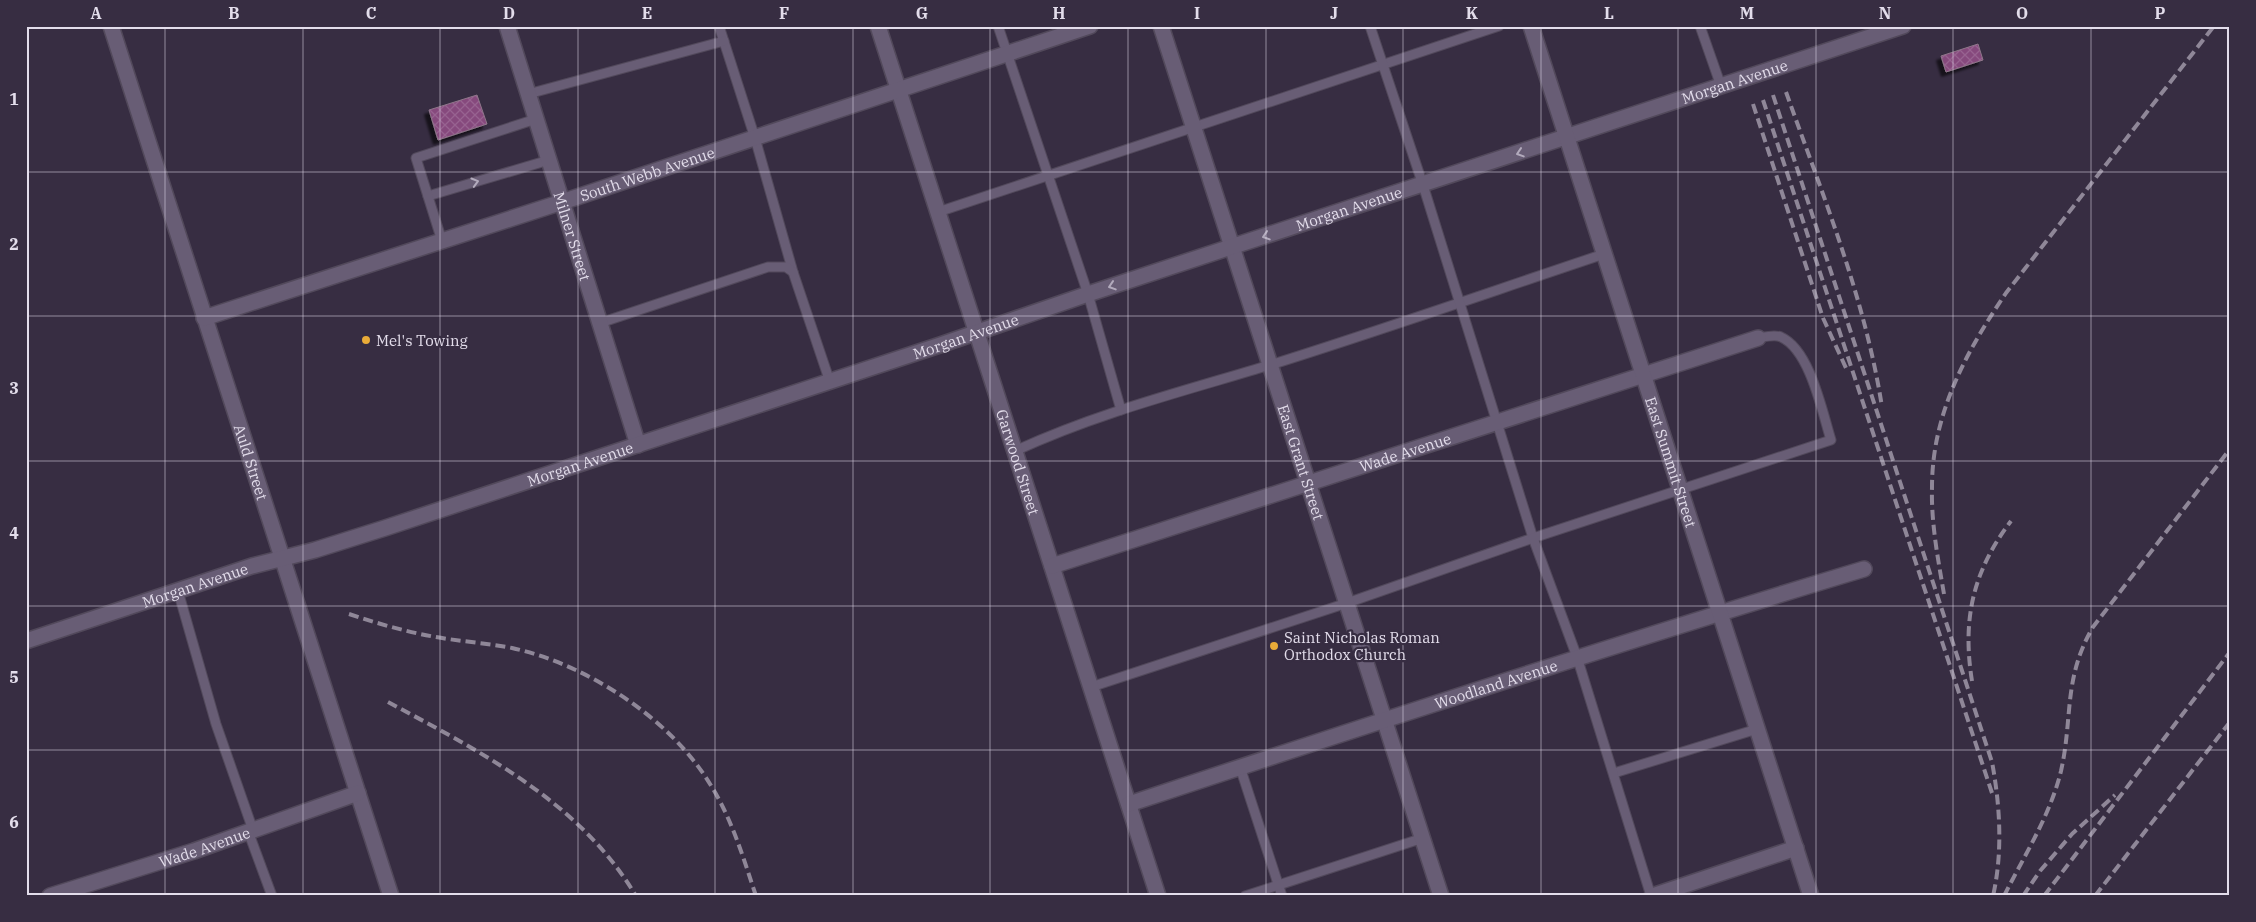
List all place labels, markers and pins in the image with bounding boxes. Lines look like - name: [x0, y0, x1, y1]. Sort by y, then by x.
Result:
- place label: Mel's Towing: [376, 331, 468, 350]
- marker: Mel's Towing: [360, 334, 372, 346]
- place label: Saint Nicholas Roman Orthodox Church: [1284, 628, 1440, 664]
- marker: Saint Nicholas Roman Orthodox Church: [1268, 640, 1280, 652]

